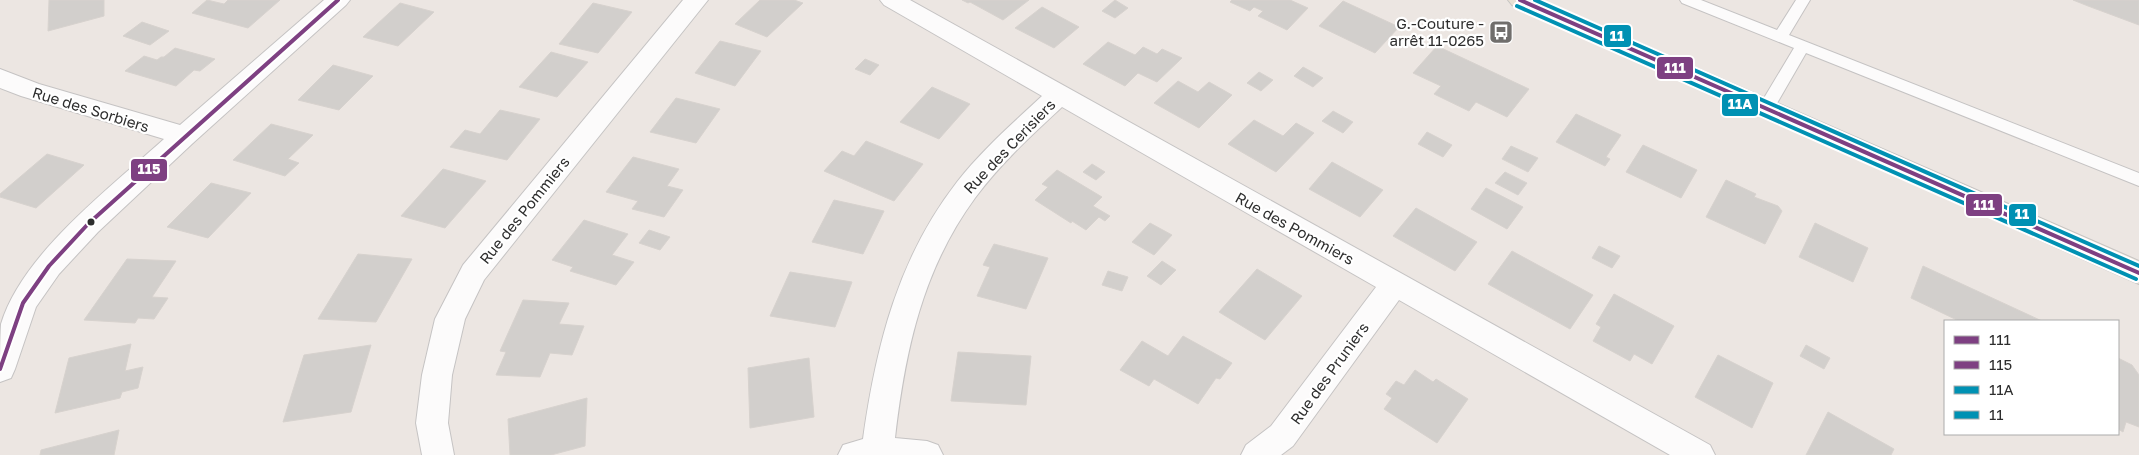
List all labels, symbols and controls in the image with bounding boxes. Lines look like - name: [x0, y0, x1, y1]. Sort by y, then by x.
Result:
- place label: G.-Couture - arrêt 11-0265: [1389, 14, 1484, 49]
- bus stop icon: G.-Couture - arrêt 11-0265: [1488, 19, 1514, 45]
- line badge: 11: [1603, 24, 1632, 48]
- text: 11: [1610, 27, 1624, 44]
- line badge: 111: [1656, 56, 1694, 80]
- text: 111: [1664, 59, 1686, 76]
- street label: Rue des Sorbiers: [30, 83, 152, 135]
- line badge: 11A: [1721, 93, 1759, 117]
- street label: Rue des Cerisiers: [959, 95, 1059, 197]
- text: 11A: [1728, 95, 1752, 112]
- street label: Rue des Pommiers: [475, 153, 573, 267]
- line badge: 115: [130, 158, 168, 182]
- text: 115: [138, 160, 161, 177]
- street label: Rue des Pommiers: [1233, 188, 1357, 268]
- line badge: 111: [1965, 193, 2003, 217]
- text: 111: [1973, 196, 1995, 213]
- line badge: 11: [2008, 203, 2037, 227]
- text: 11: [2015, 205, 2029, 222]
- unlabelled marker: [86, 217, 96, 227]
- street label: Rue des Pruniers: [1286, 319, 1372, 427]
- legend: [1944, 320, 2119, 435]
- text: 111: [1989, 330, 2011, 348]
- text: 115: [1989, 355, 2012, 373]
- text: 11A: [1989, 380, 2014, 398]
- text: 11: [1989, 405, 2004, 423]

